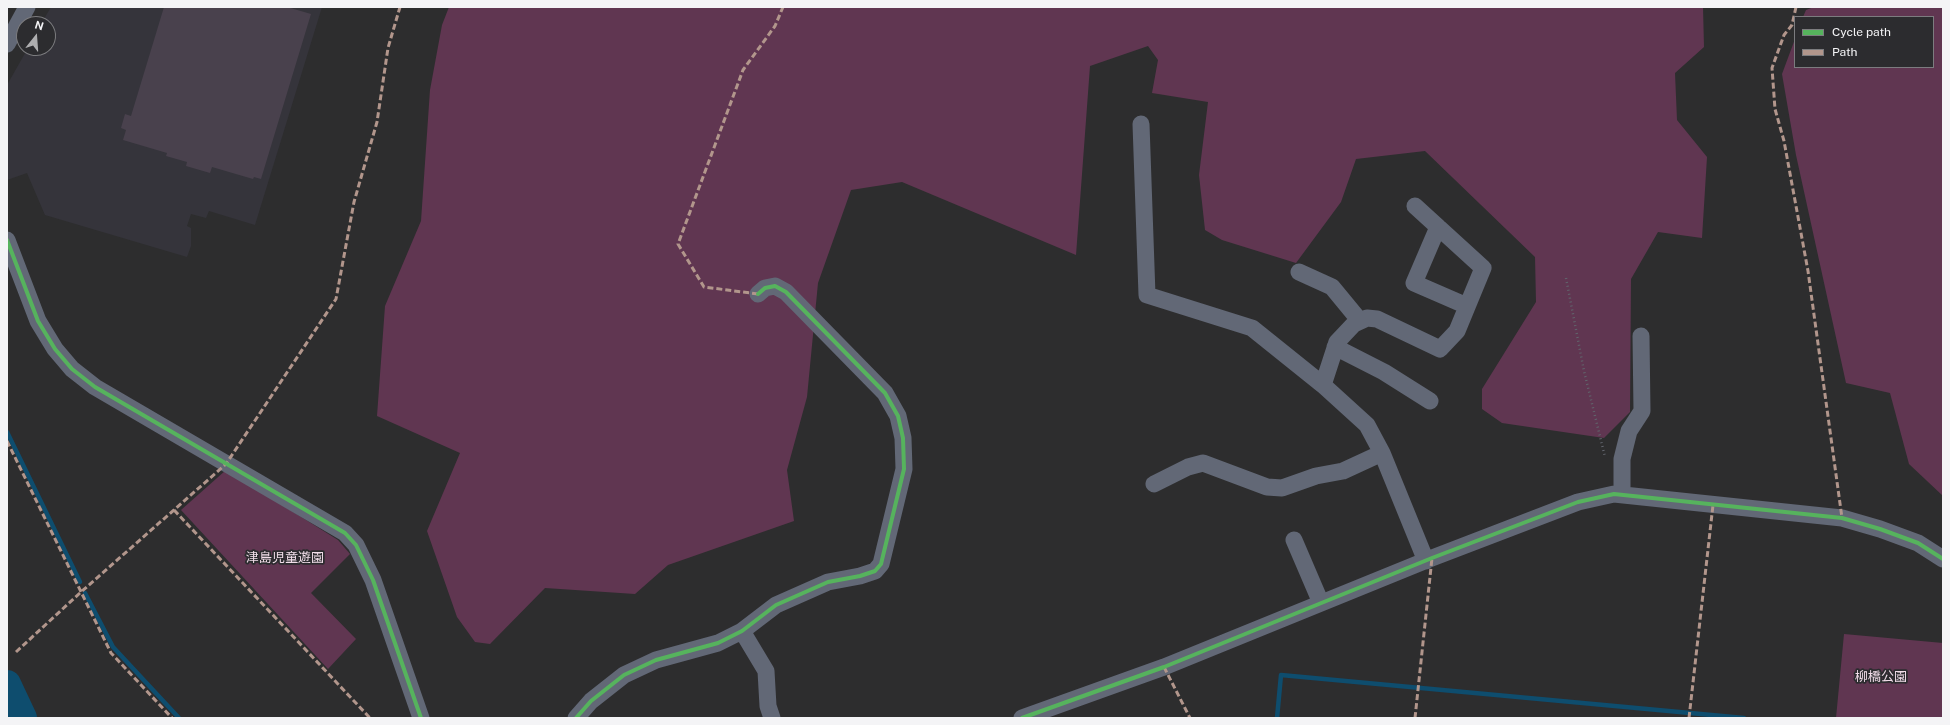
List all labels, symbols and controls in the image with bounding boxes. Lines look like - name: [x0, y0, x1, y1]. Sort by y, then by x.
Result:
- north arrow: [16, 16, 56, 56]
- legend: [1794, 16, 1934, 68]
- text: N: [33, 18, 45, 32]
- text: Cycle path: [1832, 25, 1891, 39]
- text: Path: [1832, 45, 1858, 59]
- park label: 津島児童遊園: [246, 550, 324, 566]
- park label: 柳橋公園: [1855, 669, 1907, 685]

